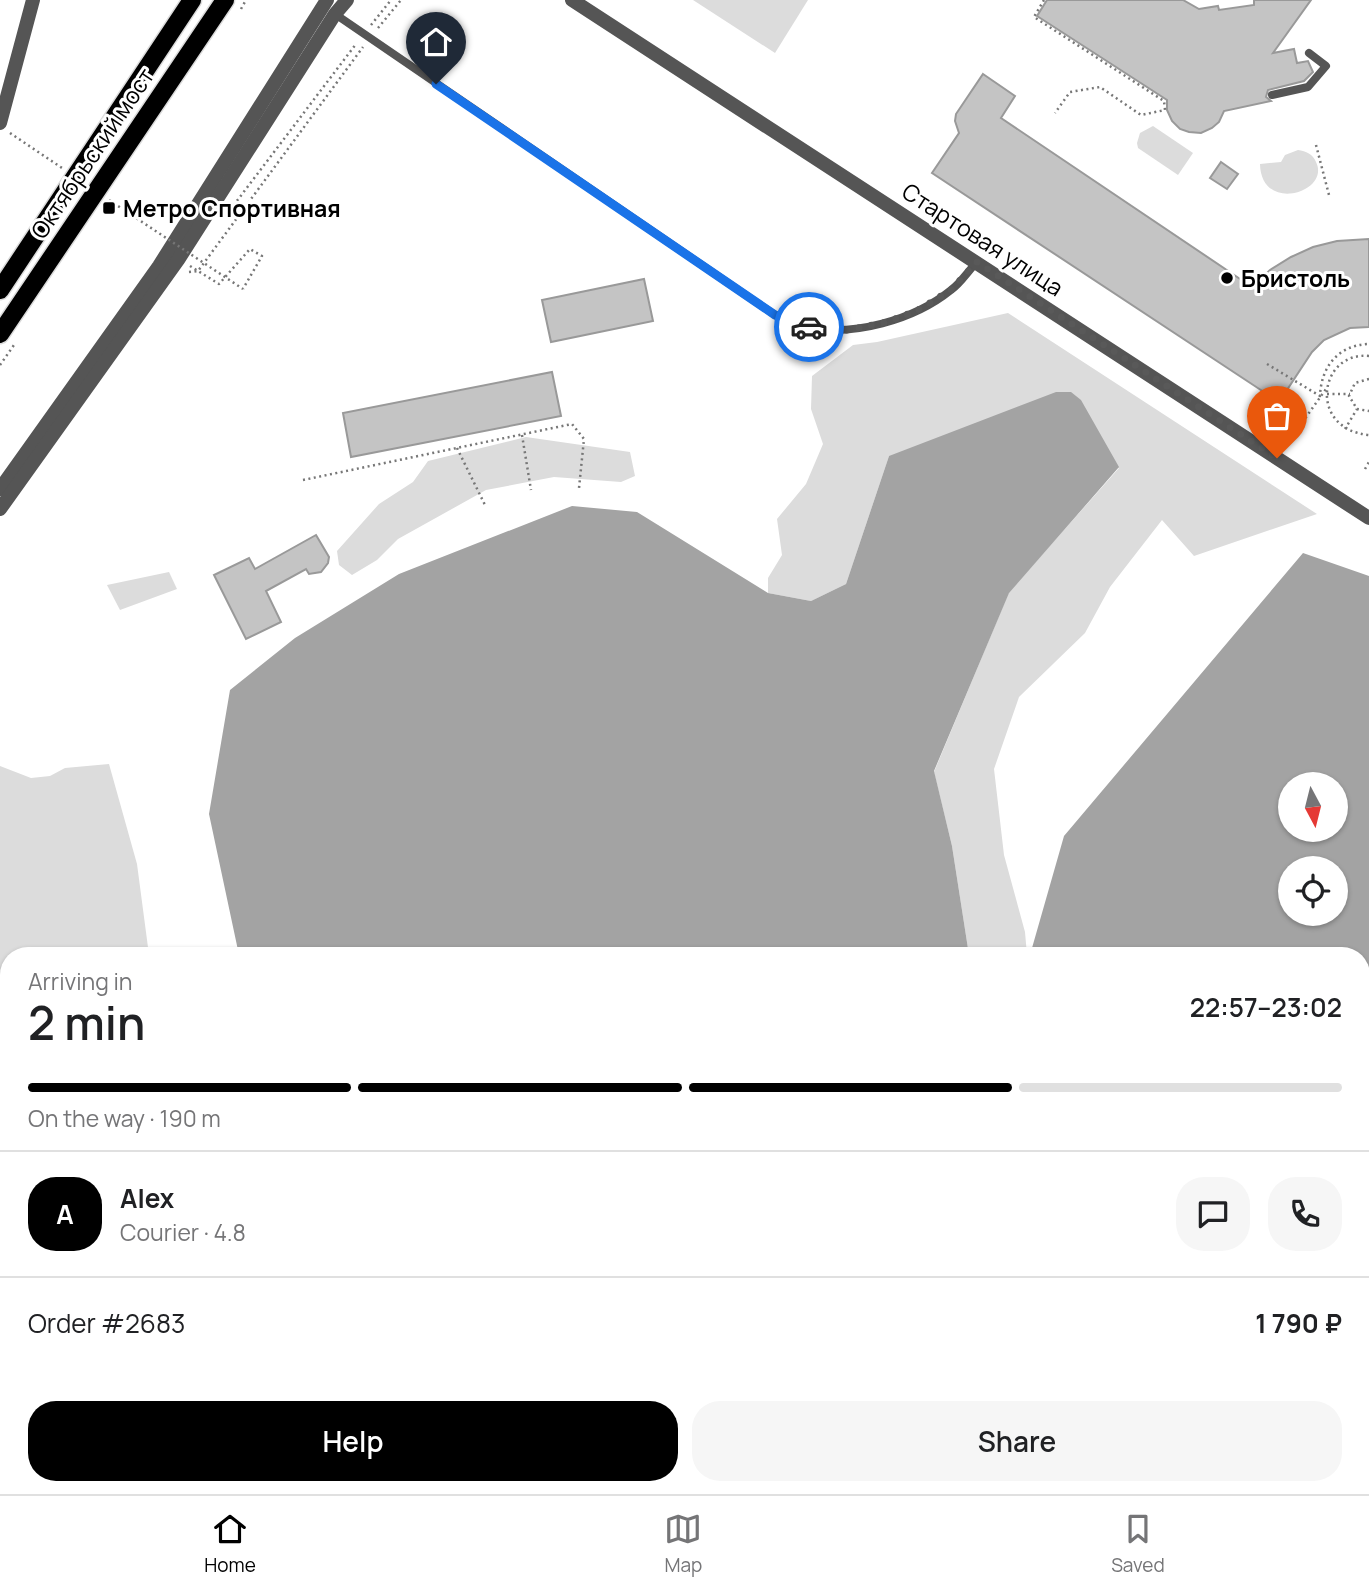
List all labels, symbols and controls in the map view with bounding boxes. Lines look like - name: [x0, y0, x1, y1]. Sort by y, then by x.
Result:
- pin: [406, 12.0, 466, 84]
- icon: home: [417, 23, 455, 61]
- street label: Октябрьский мост: [23, 61, 161, 245]
- street label: Стартовая улица: [896, 175, 1070, 303]
- place label: Метро Спортивная: [123, 192, 341, 224]
- marker: Метро Спортивная: [101, 200, 117, 216]
- place label: Бристоль: [1241, 262, 1350, 294]
- marker: Бристоль: [1219, 270, 1235, 286]
- courier: [774, 292, 844, 362]
- icon: car: [790, 308, 828, 346]
- pin: [1247, 386, 1307, 458]
- icon: bag: [1258, 397, 1296, 435]
- north arrow: [1278, 772, 1348, 842]
- map controls: [1278, 772, 1348, 926]
- button: locate: [1278, 856, 1348, 926]
- text: Arriving in: [28, 965, 133, 997]
- text: 22:57–23:02: [1190, 989, 1342, 1025]
- text: 2 min: [28, 991, 145, 1054]
- text: On the way · 190 m: [28, 1102, 221, 1134]
- button: chat: [1176, 1177, 1250, 1251]
- button: phone: [1268, 1177, 1342, 1251]
- text: Alex: [120, 1180, 174, 1216]
- text: A: [56, 1196, 74, 1232]
- text: Courier · 4.8: [120, 1216, 246, 1248]
- text: Order #2683: [28, 1305, 185, 1341]
- text: 1 790 ₽: [1255, 1305, 1342, 1341]
- button: Help: [28, 1401, 678, 1481]
- button: Share: [692, 1401, 1342, 1481]
- tab: Home: [204, 1510, 256, 1578]
- tab: Map: [664, 1510, 702, 1578]
- tab: Saved: [1111, 1510, 1165, 1578]

